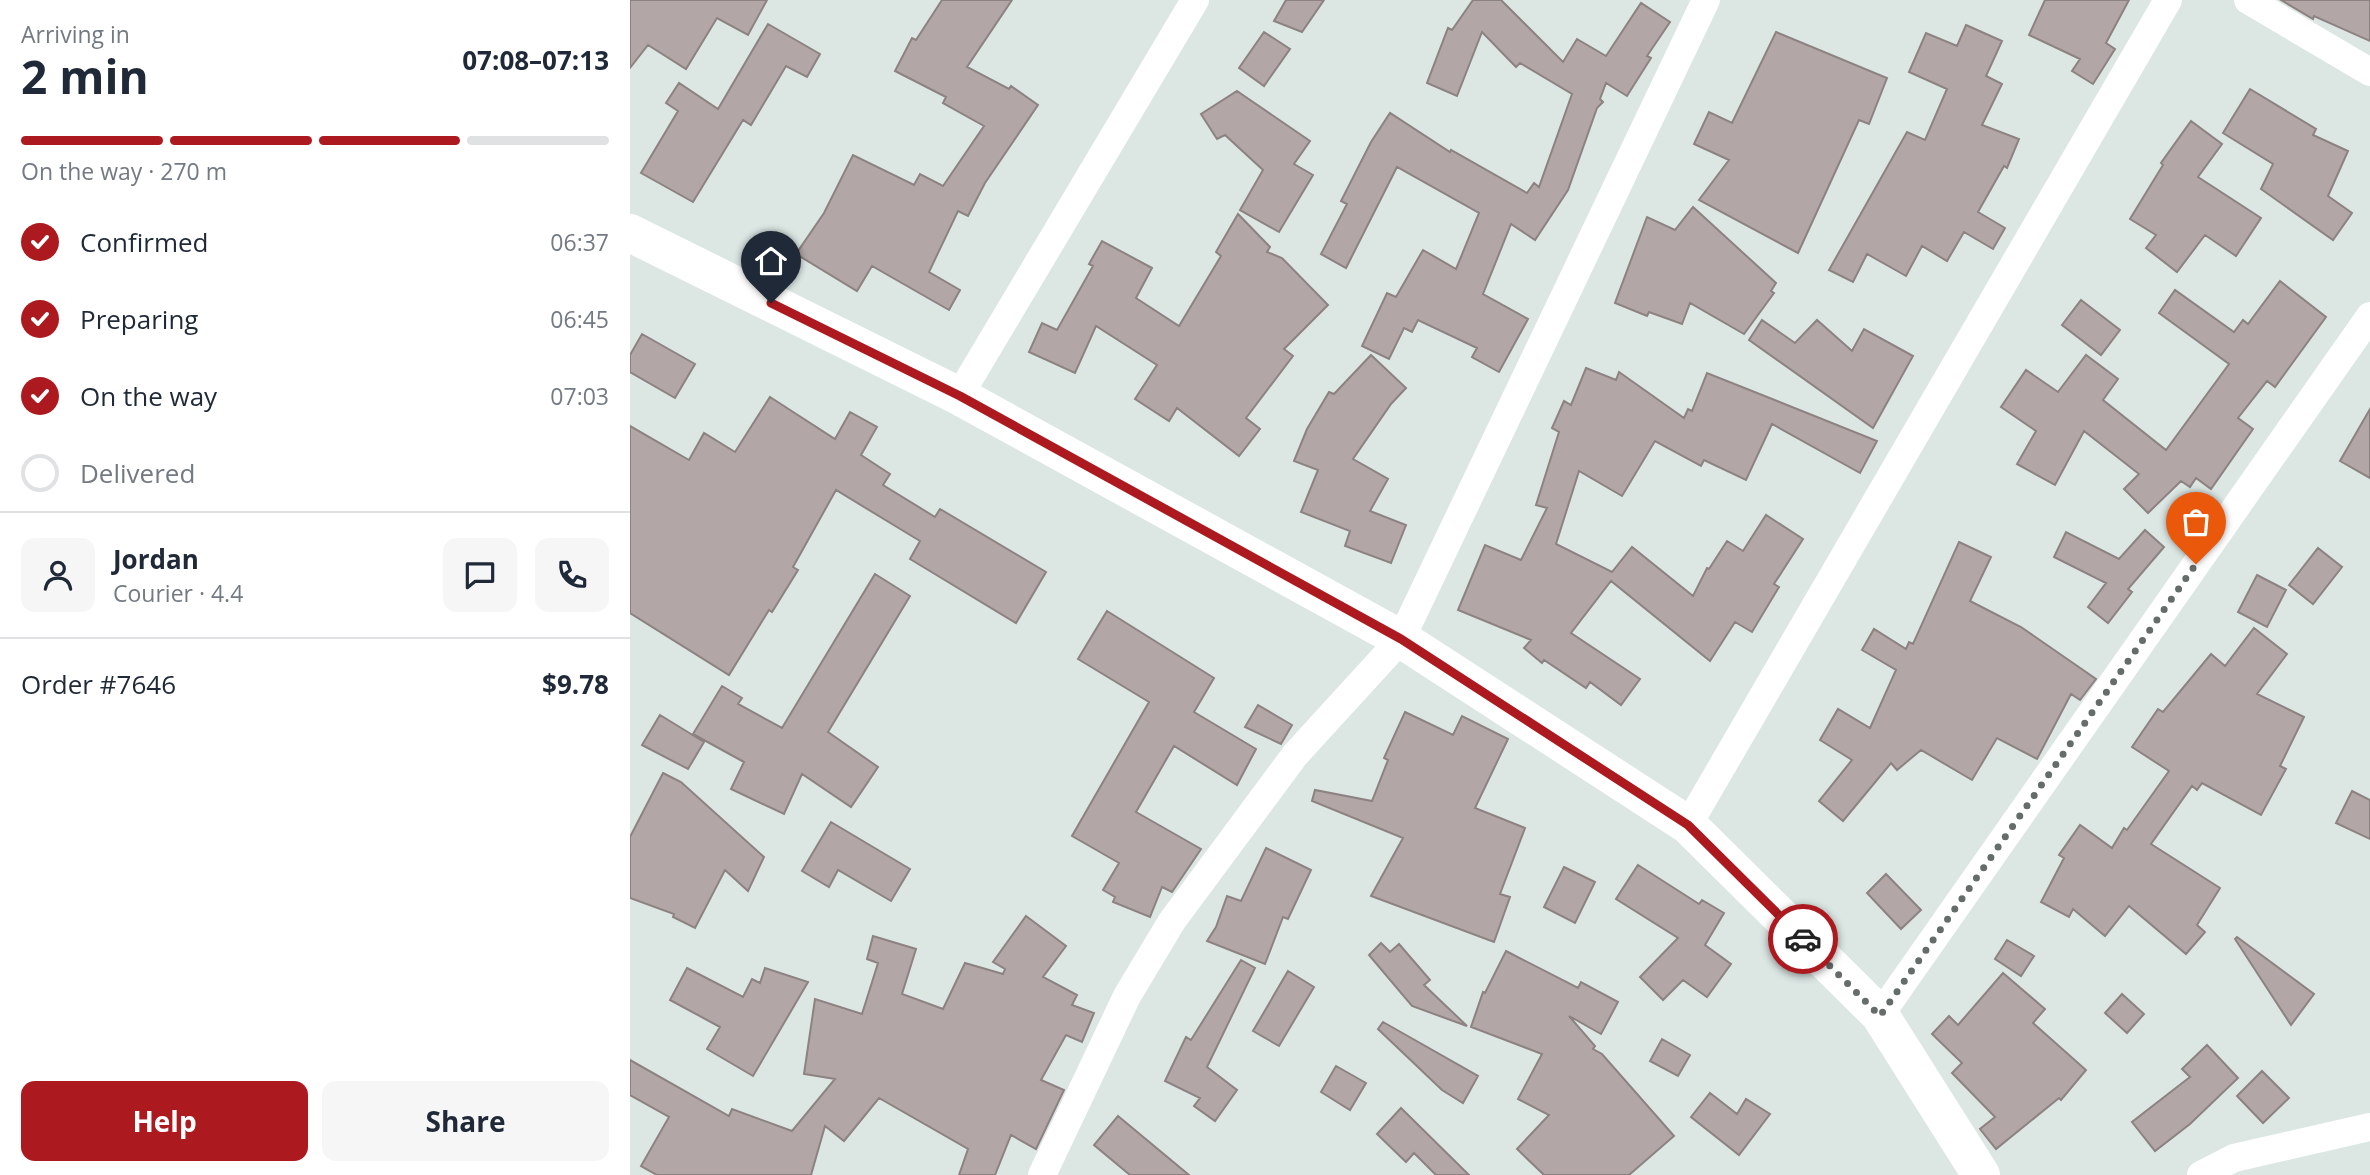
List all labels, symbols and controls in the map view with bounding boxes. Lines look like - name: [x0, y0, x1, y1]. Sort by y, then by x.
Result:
- text: Arriving in: [21, 18, 130, 50]
- text: 07:08–07:13: [462, 42, 609, 78]
- text: 2 min: [21, 45, 149, 107]
- text: On the way · 270 m: [21, 155, 227, 187]
- icon: check: [21, 223, 59, 261]
- text: Confirmed: [80, 224, 208, 260]
- text: 06:37: [550, 226, 609, 258]
- pin: [741, 231, 801, 303]
- icon: home: [752, 242, 790, 280]
- icon: check: [21, 300, 59, 338]
- text: Preparing: [80, 301, 198, 337]
- text: 06:45: [550, 303, 609, 335]
- icon: check: [21, 377, 59, 415]
- text: On the way: [80, 378, 217, 414]
- text: 07:03: [550, 380, 609, 412]
- text: Delivered: [80, 455, 195, 491]
- pin: [2166, 492, 2226, 564]
- icon: bag: [2177, 503, 2215, 541]
- button: person: [21, 538, 95, 612]
- button: chat: [443, 538, 517, 612]
- button: phone: [535, 538, 609, 612]
- text: Jordan: [113, 541, 199, 577]
- text: Courier · 4.4: [113, 577, 243, 609]
- text: Order #7646: [21, 666, 176, 702]
- text: $9.78: [542, 666, 609, 702]
- courier: [1768, 904, 1838, 974]
- icon: car: [1784, 920, 1822, 958]
- button: Help: [21, 1081, 308, 1161]
- button: Share: [322, 1081, 609, 1161]

